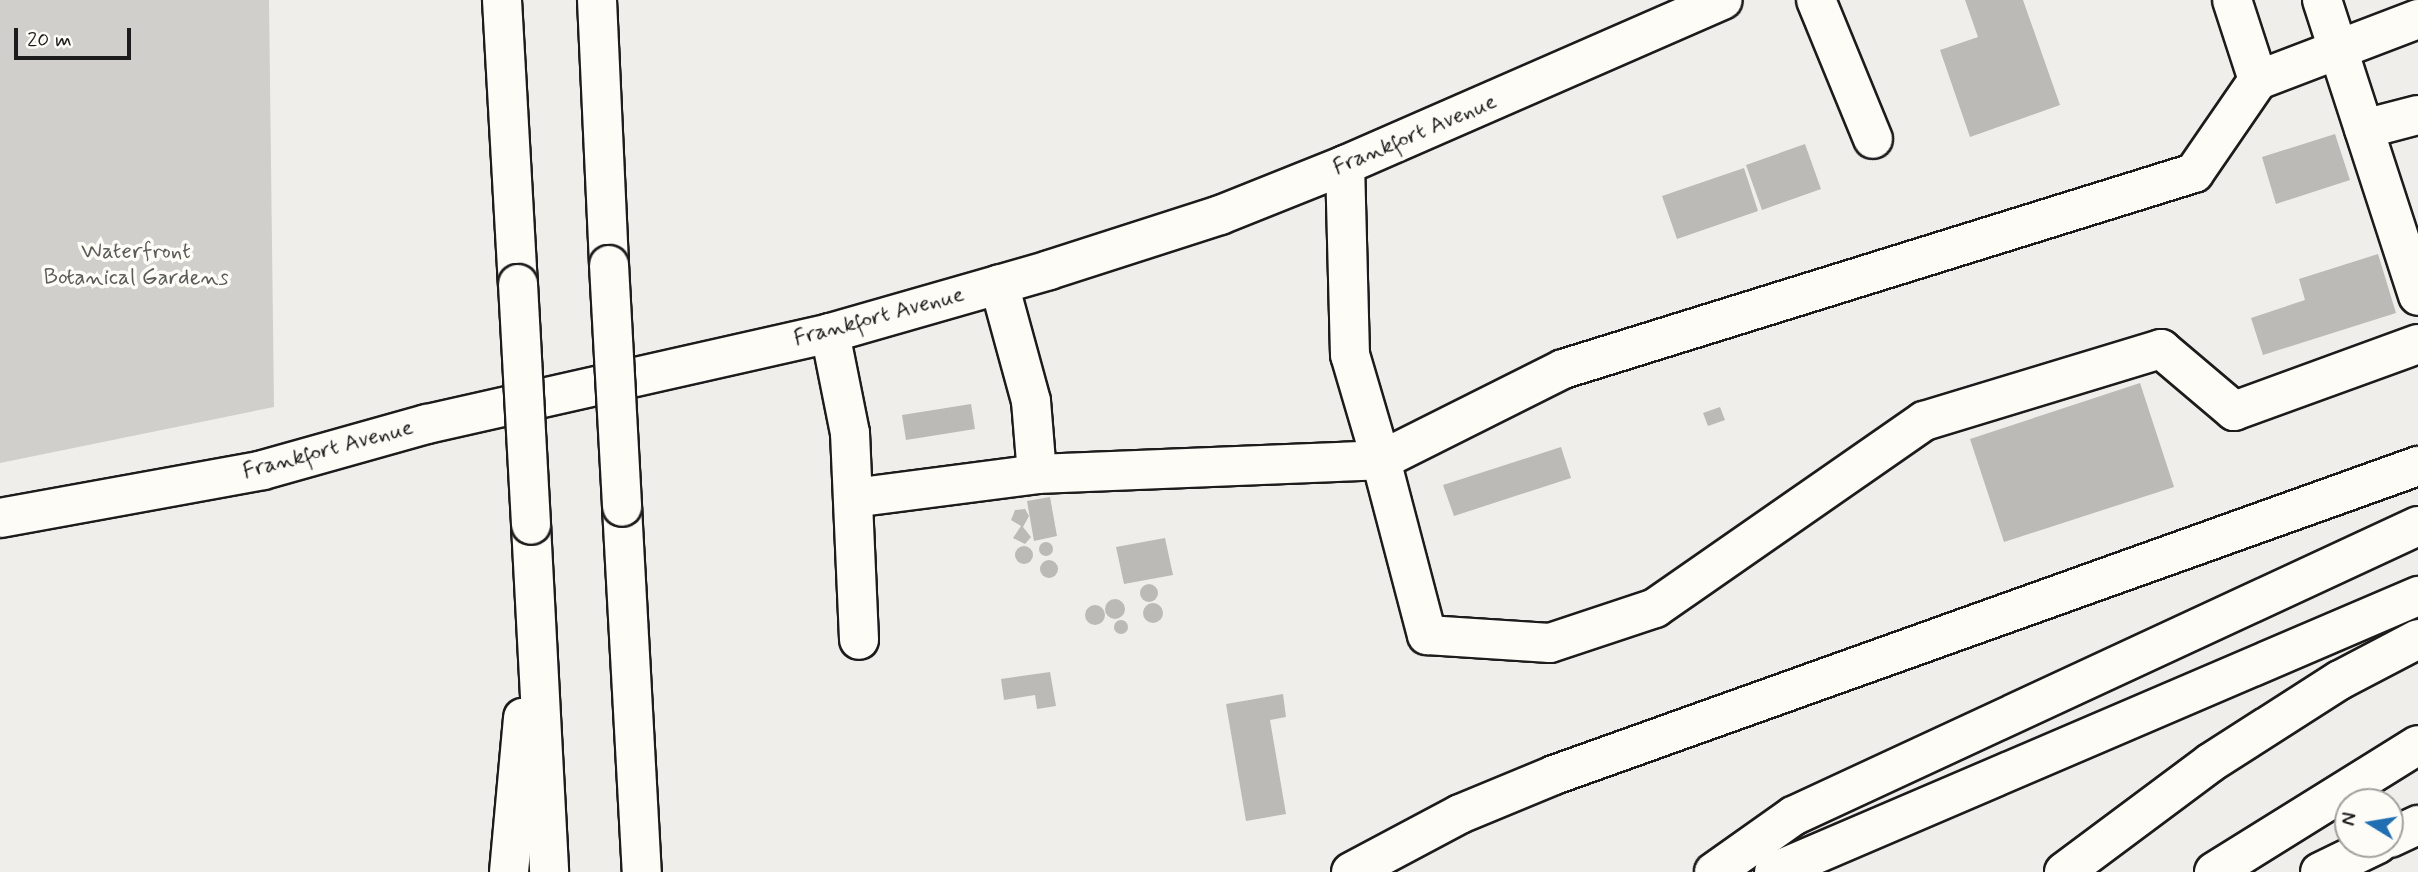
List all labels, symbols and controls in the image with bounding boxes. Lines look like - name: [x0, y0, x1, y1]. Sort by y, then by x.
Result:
- scale bar: [18, 14, 135, 58]
- text: 20 m: [27, 26, 72, 54]
- street label: Frankfort Avenue: [1328, 88, 1502, 182]
- park label: Waterfront Botanical Gardens: [47, 238, 225, 292]
- street label: Frankfort Avenue: [790, 281, 968, 353]
- street label: Frankfort Avenue: [239, 414, 417, 486]
- north arrow: [2334, 788, 2404, 858]
- text: N: [2336, 811, 2363, 828]

